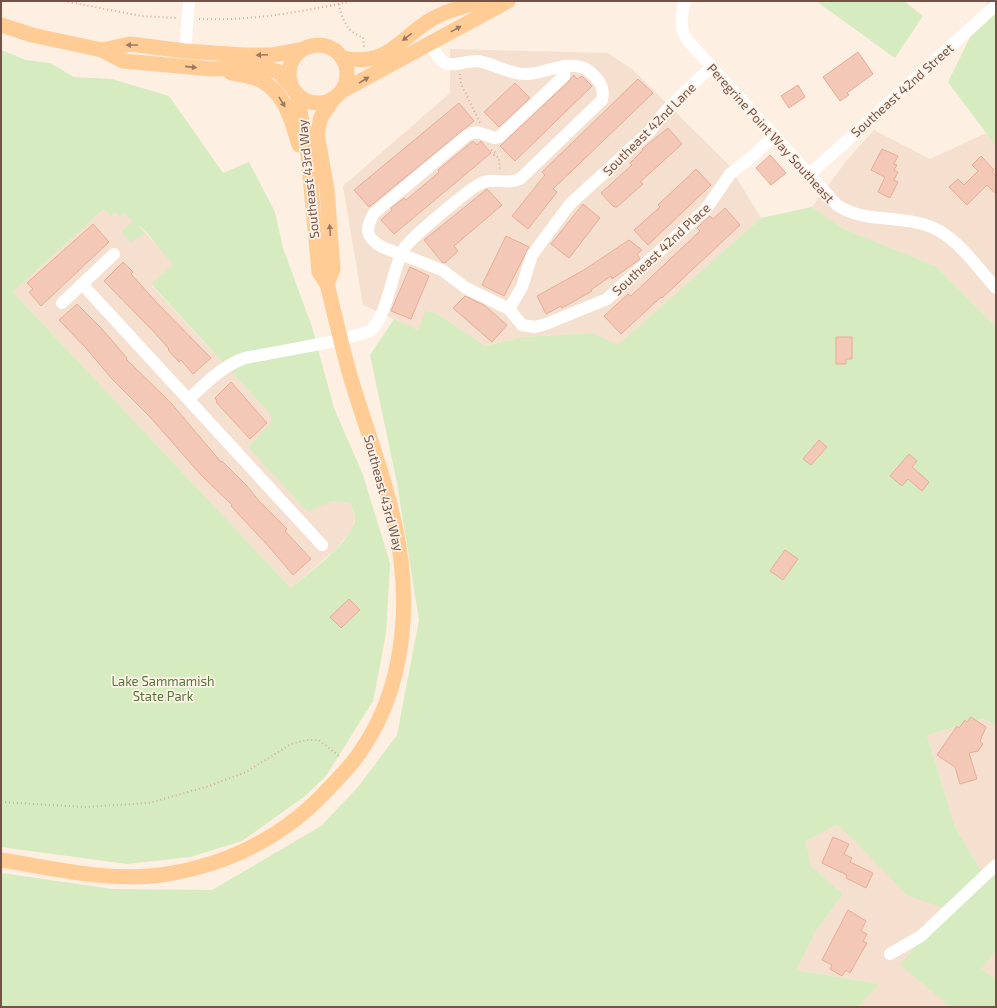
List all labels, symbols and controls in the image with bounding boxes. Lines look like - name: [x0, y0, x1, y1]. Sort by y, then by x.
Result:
- one-way arrow: [450, 26, 462, 33]
- one-way arrow: [401, 33, 412, 42]
- street label: Southeast 42nd Street: [847, 40, 957, 140]
- one-way arrow: [126, 42, 139, 48]
- one-way arrow: [256, 52, 268, 59]
- street label: Peregrine Point Way Southeast: [704, 60, 838, 206]
- one-way arrow: [185, 64, 197, 71]
- one-way arrow: [359, 76, 369, 84]
- street label: Southeast 42nd Lane: [599, 79, 699, 179]
- one-way arrow: [278, 97, 286, 107]
- street label: Southeast 43rd Way: [294, 118, 322, 239]
- street label: Southeast 42nd Place: [609, 199, 713, 299]
- one-way arrow: [327, 224, 334, 236]
- street label: Southeast 43rd Way: [361, 433, 407, 553]
- park label: Lake Sammamish State Park: [111, 673, 215, 704]

